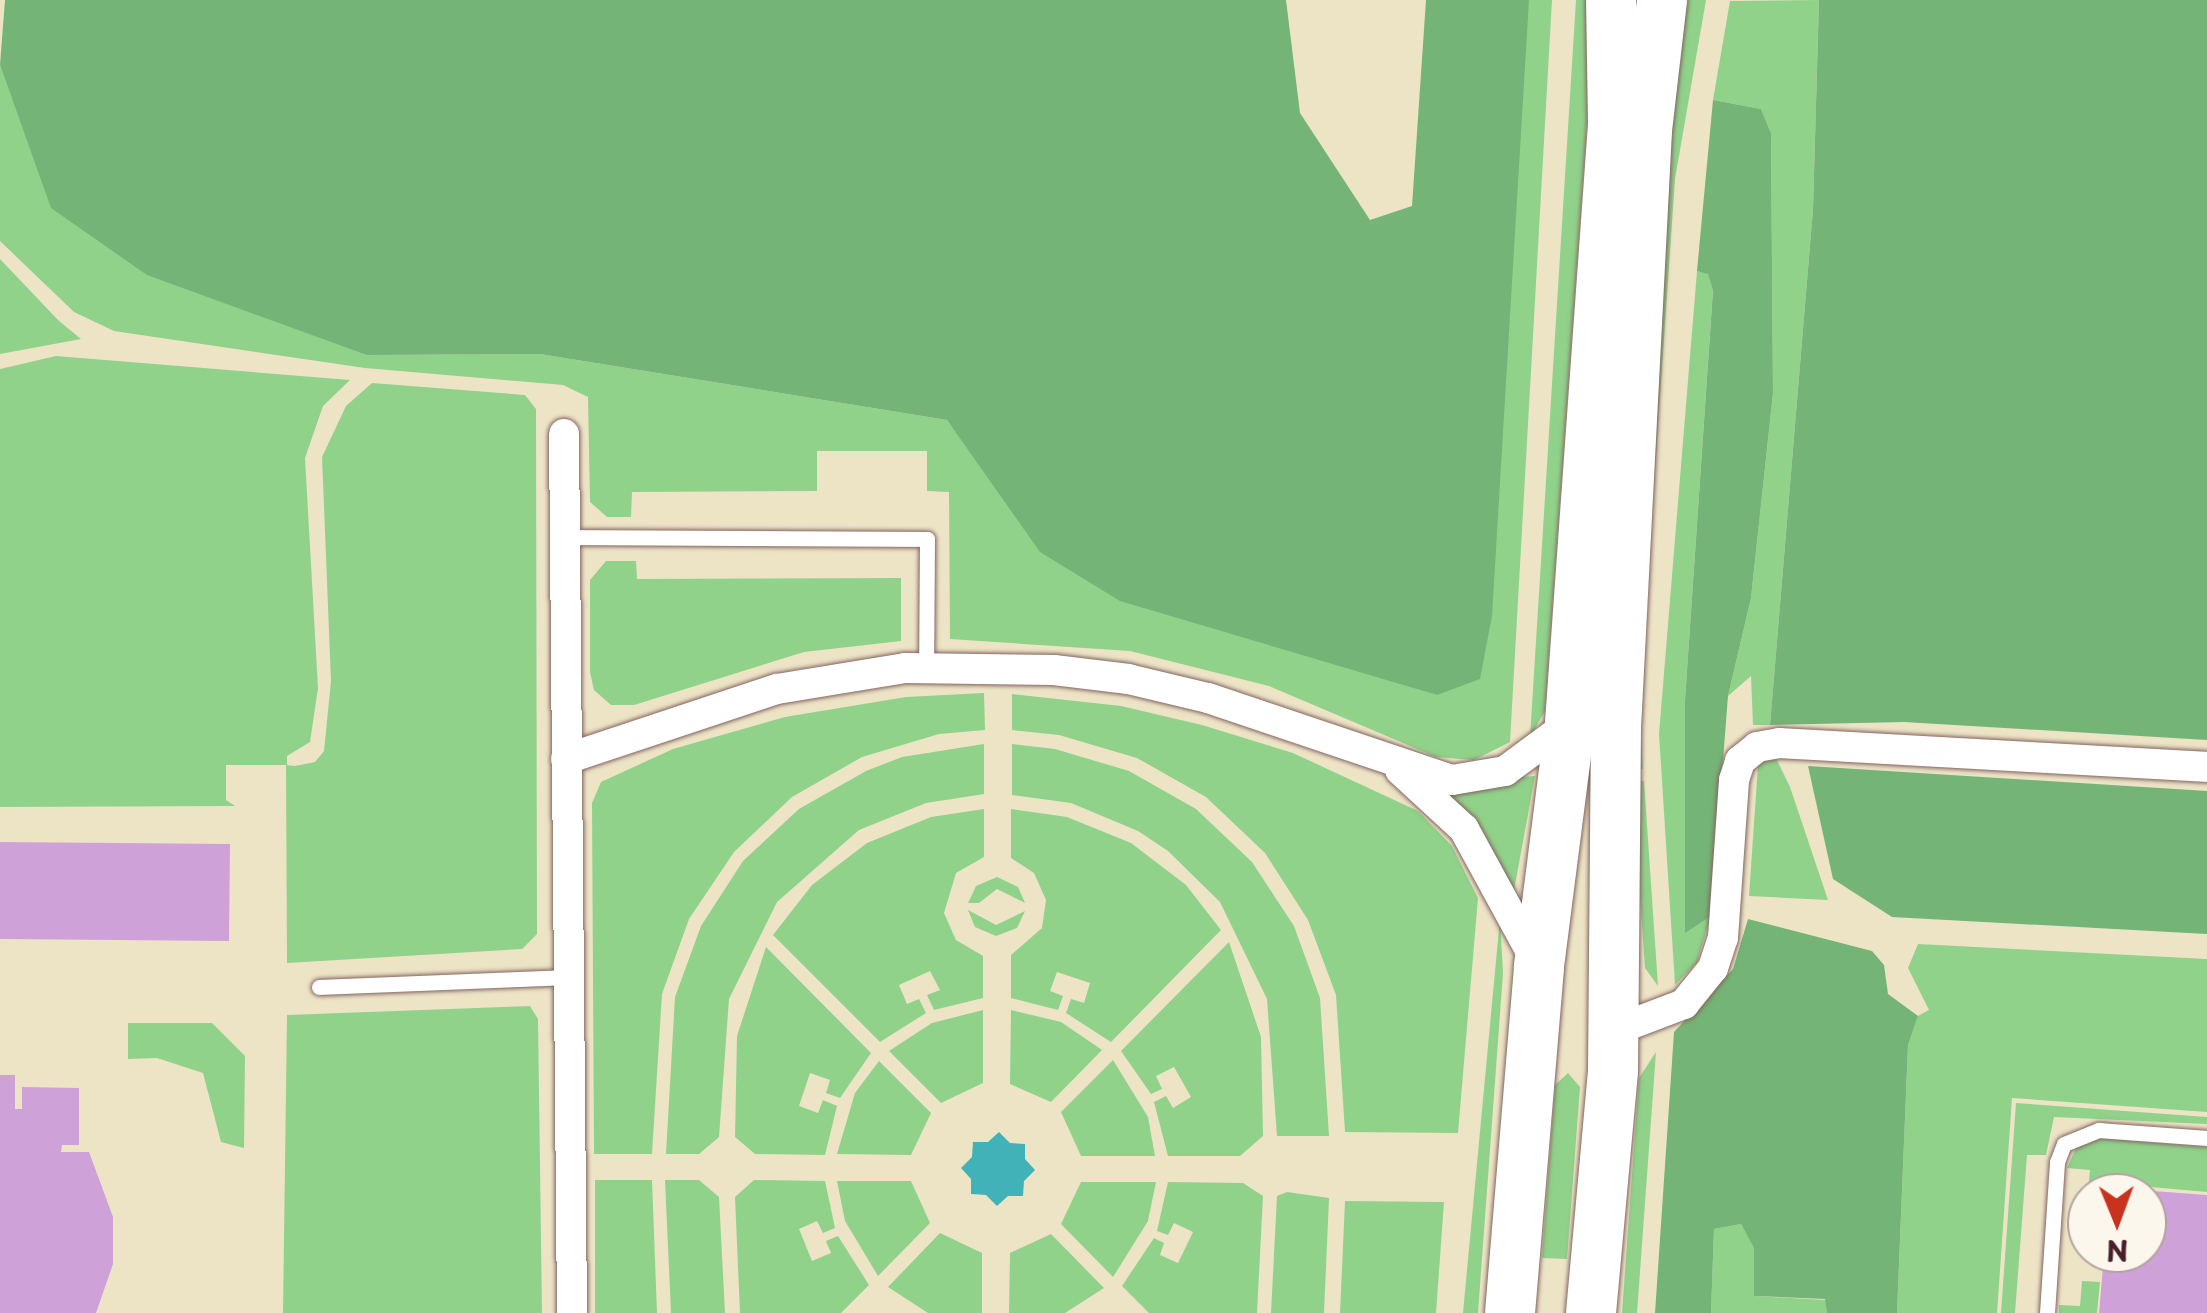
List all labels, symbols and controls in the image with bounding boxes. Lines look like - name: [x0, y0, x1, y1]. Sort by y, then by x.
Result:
- north arrow: [2067, 1173, 2167, 1273]
- text: N: [2106, 1230, 2129, 1273]

